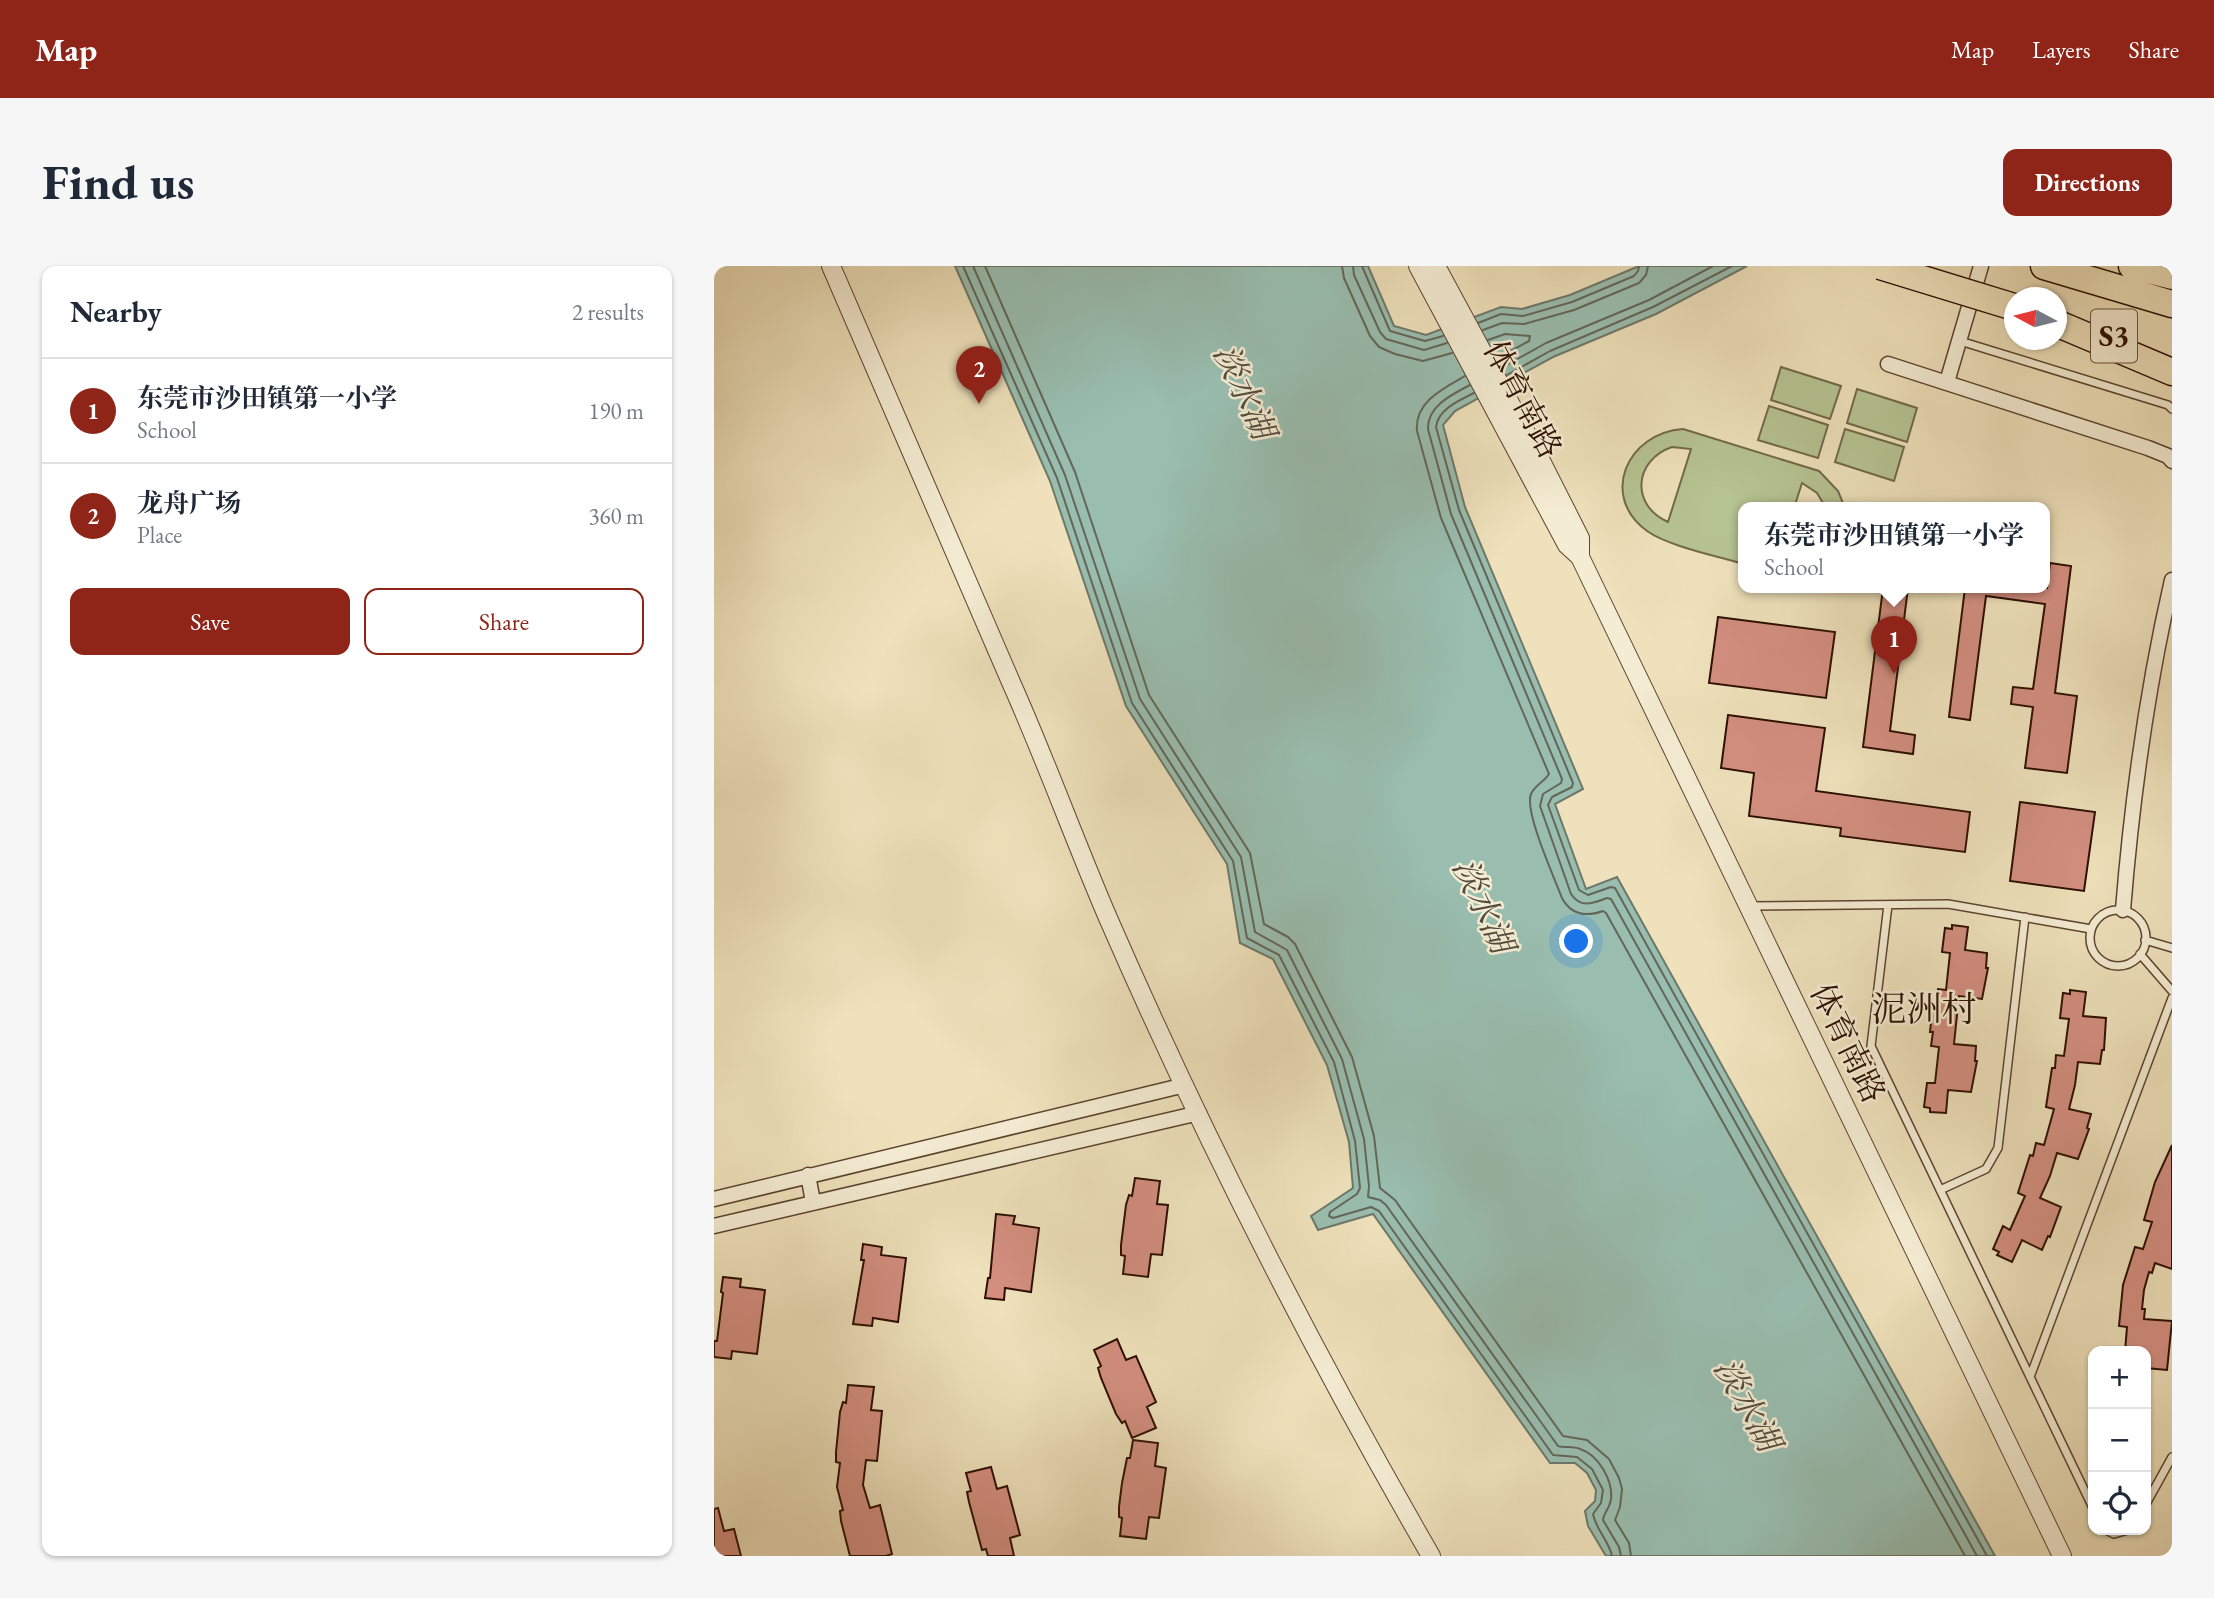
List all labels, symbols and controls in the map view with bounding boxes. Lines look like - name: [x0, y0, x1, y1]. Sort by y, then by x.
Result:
- text: Map: [35, 28, 97, 71]
- text: Map: [1951, 34, 1994, 65]
- text: Layers: [2032, 34, 2091, 65]
- text: Share: [2129, 34, 2179, 65]
- button: Directions: [2003, 149, 2172, 216]
- text: Find us: [42, 150, 194, 214]
- north arrow: [2004, 287, 2067, 350]
- text: Nearby: [70, 292, 162, 331]
- text: 2 results: [572, 297, 644, 327]
- road number: S3: [2091, 310, 2137, 362]
- street label: 体育南路: [1474, 333, 1572, 465]
- water label: 淡水湖: [1204, 337, 1287, 450]
- pin: 2: [956, 346, 1002, 404]
- text: 东莞市沙田镇第一小学: [137, 381, 397, 415]
- text: 1: [87, 396, 99, 426]
- text: 190 m: [588, 396, 644, 426]
- text: School: [137, 415, 197, 445]
- text: 龙舟广场: [137, 486, 241, 520]
- text: 2: [87, 501, 99, 531]
- text: 360 m: [588, 501, 644, 531]
- popup: [1738, 502, 2050, 593]
- text: 东莞市沙田镇第一小学: [1764, 518, 2024, 552]
- text: Place: [137, 520, 182, 550]
- text: School: [1764, 552, 1824, 582]
- button: Save: [70, 588, 350, 655]
- button: Share: [364, 588, 644, 655]
- pin: 1: [1871, 616, 1917, 674]
- water label: 淡水湖: [1443, 851, 1526, 964]
- your location: [1559, 924, 1593, 958]
- street label: 体育南路: [1801, 976, 1895, 1110]
- district label: 泥洲村: [1871, 986, 1977, 1031]
- map controls: [2088, 1346, 2151, 1535]
- button: +: [2088, 1346, 2151, 1409]
- water label: 淡水湖: [1705, 1351, 1793, 1462]
- button: −: [2088, 1409, 2151, 1472]
- button: locate: [2088, 1472, 2151, 1535]

